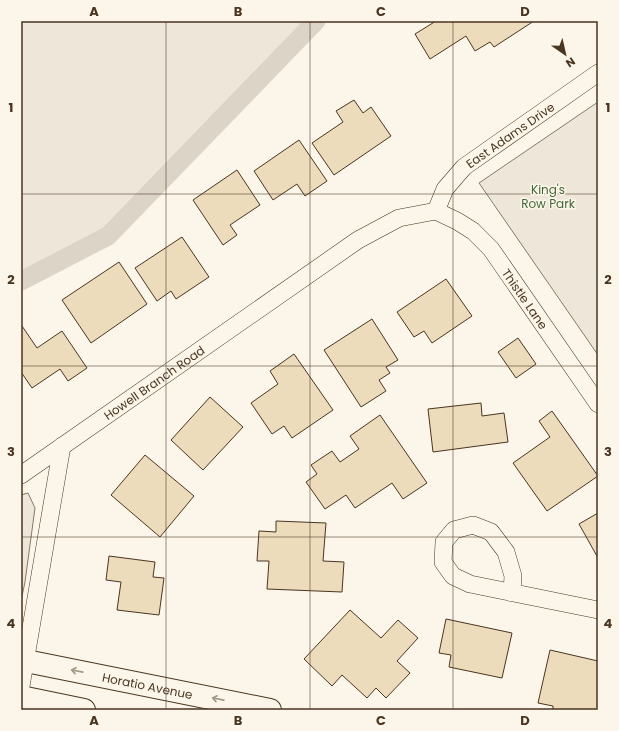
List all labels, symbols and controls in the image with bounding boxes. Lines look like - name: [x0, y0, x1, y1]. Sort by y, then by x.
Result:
- text: A: [89, 2, 99, 21]
- text: B: [234, 2, 243, 21]
- text: C: [376, 2, 386, 21]
- text: D: [520, 2, 530, 21]
- north arrow: [545, 34, 585, 74]
- text: N: [563, 53, 578, 71]
- text: 1: [9, 98, 13, 117]
- street label: East Adams Drive: [462, 98, 558, 172]
- text: 1: [606, 98, 610, 117]
- park label: King's Row Park: [521, 181, 576, 212]
- street label: Thistle Lane: [498, 265, 552, 332]
- text: 2: [7, 270, 15, 289]
- text: 2: [604, 270, 612, 289]
- street label: Howell Branch Road: [100, 341, 208, 423]
- text: 3: [7, 442, 15, 461]
- text: 3: [604, 442, 612, 461]
- text: 4: [7, 614, 16, 633]
- text: 4: [604, 614, 613, 633]
- one-way arrow: [71, 666, 84, 674]
- street label: Horatio Avenue: [101, 668, 194, 703]
- one-way arrow: [212, 695, 225, 703]
- text: A: [89, 711, 99, 730]
- text: B: [234, 711, 243, 730]
- text: C: [376, 711, 386, 730]
- text: D: [520, 711, 530, 730]

